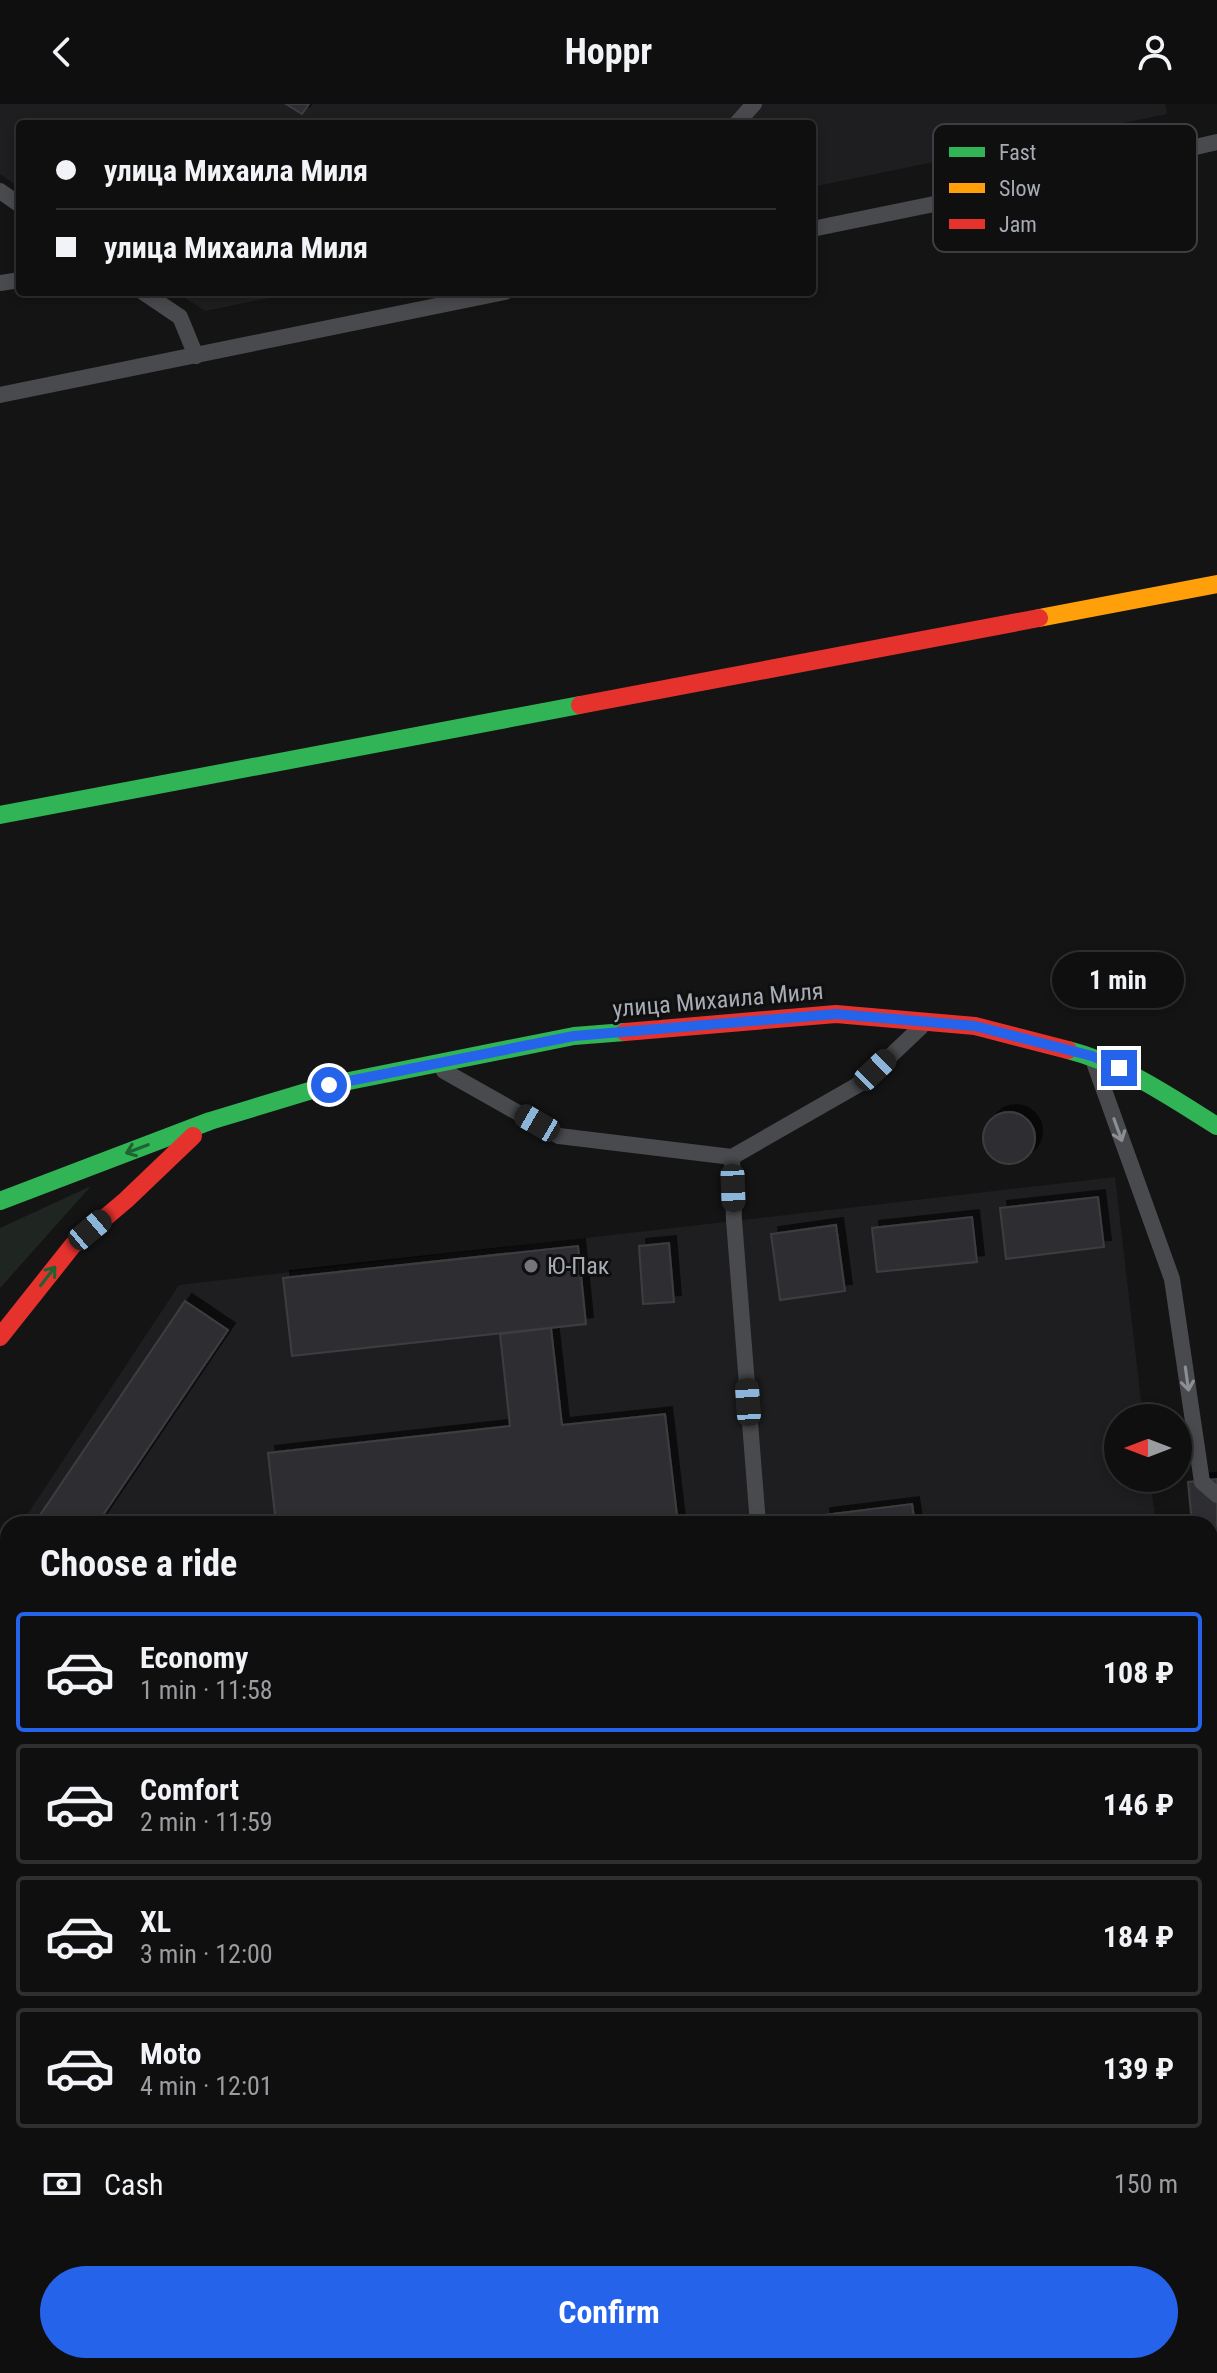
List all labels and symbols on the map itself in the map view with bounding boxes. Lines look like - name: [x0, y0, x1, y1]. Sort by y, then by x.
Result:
- legend: [933, 124, 1197, 252]
- text: Fast: [999, 140, 1036, 165]
- text: Slow: [999, 176, 1041, 201]
- text: Jam: [999, 212, 1037, 237]
- callout: 1 min: [1053, 952, 1185, 1008]
- street label: улица Михаила Миля: [611, 977, 825, 1023]
- car: [849, 1045, 901, 1095]
- route end: [1101, 1050, 1137, 1086]
- route start: [311, 1067, 347, 1103]
- car: [510, 1101, 564, 1145]
- one-way arrow: [1112, 1117, 1127, 1142]
- one-way arrow: [125, 1143, 150, 1157]
- car: [720, 1164, 746, 1212]
- car: [64, 1205, 116, 1255]
- place label: Ю-Пак: [547, 1252, 610, 1280]
- marker: Ю-Пак: [522, 1257, 540, 1275]
- one-way arrow: [40, 1266, 57, 1287]
- one-way arrow: [1180, 1366, 1195, 1391]
- car: [734, 1377, 762, 1427]
- north arrow: [1104, 1404, 1192, 1492]

